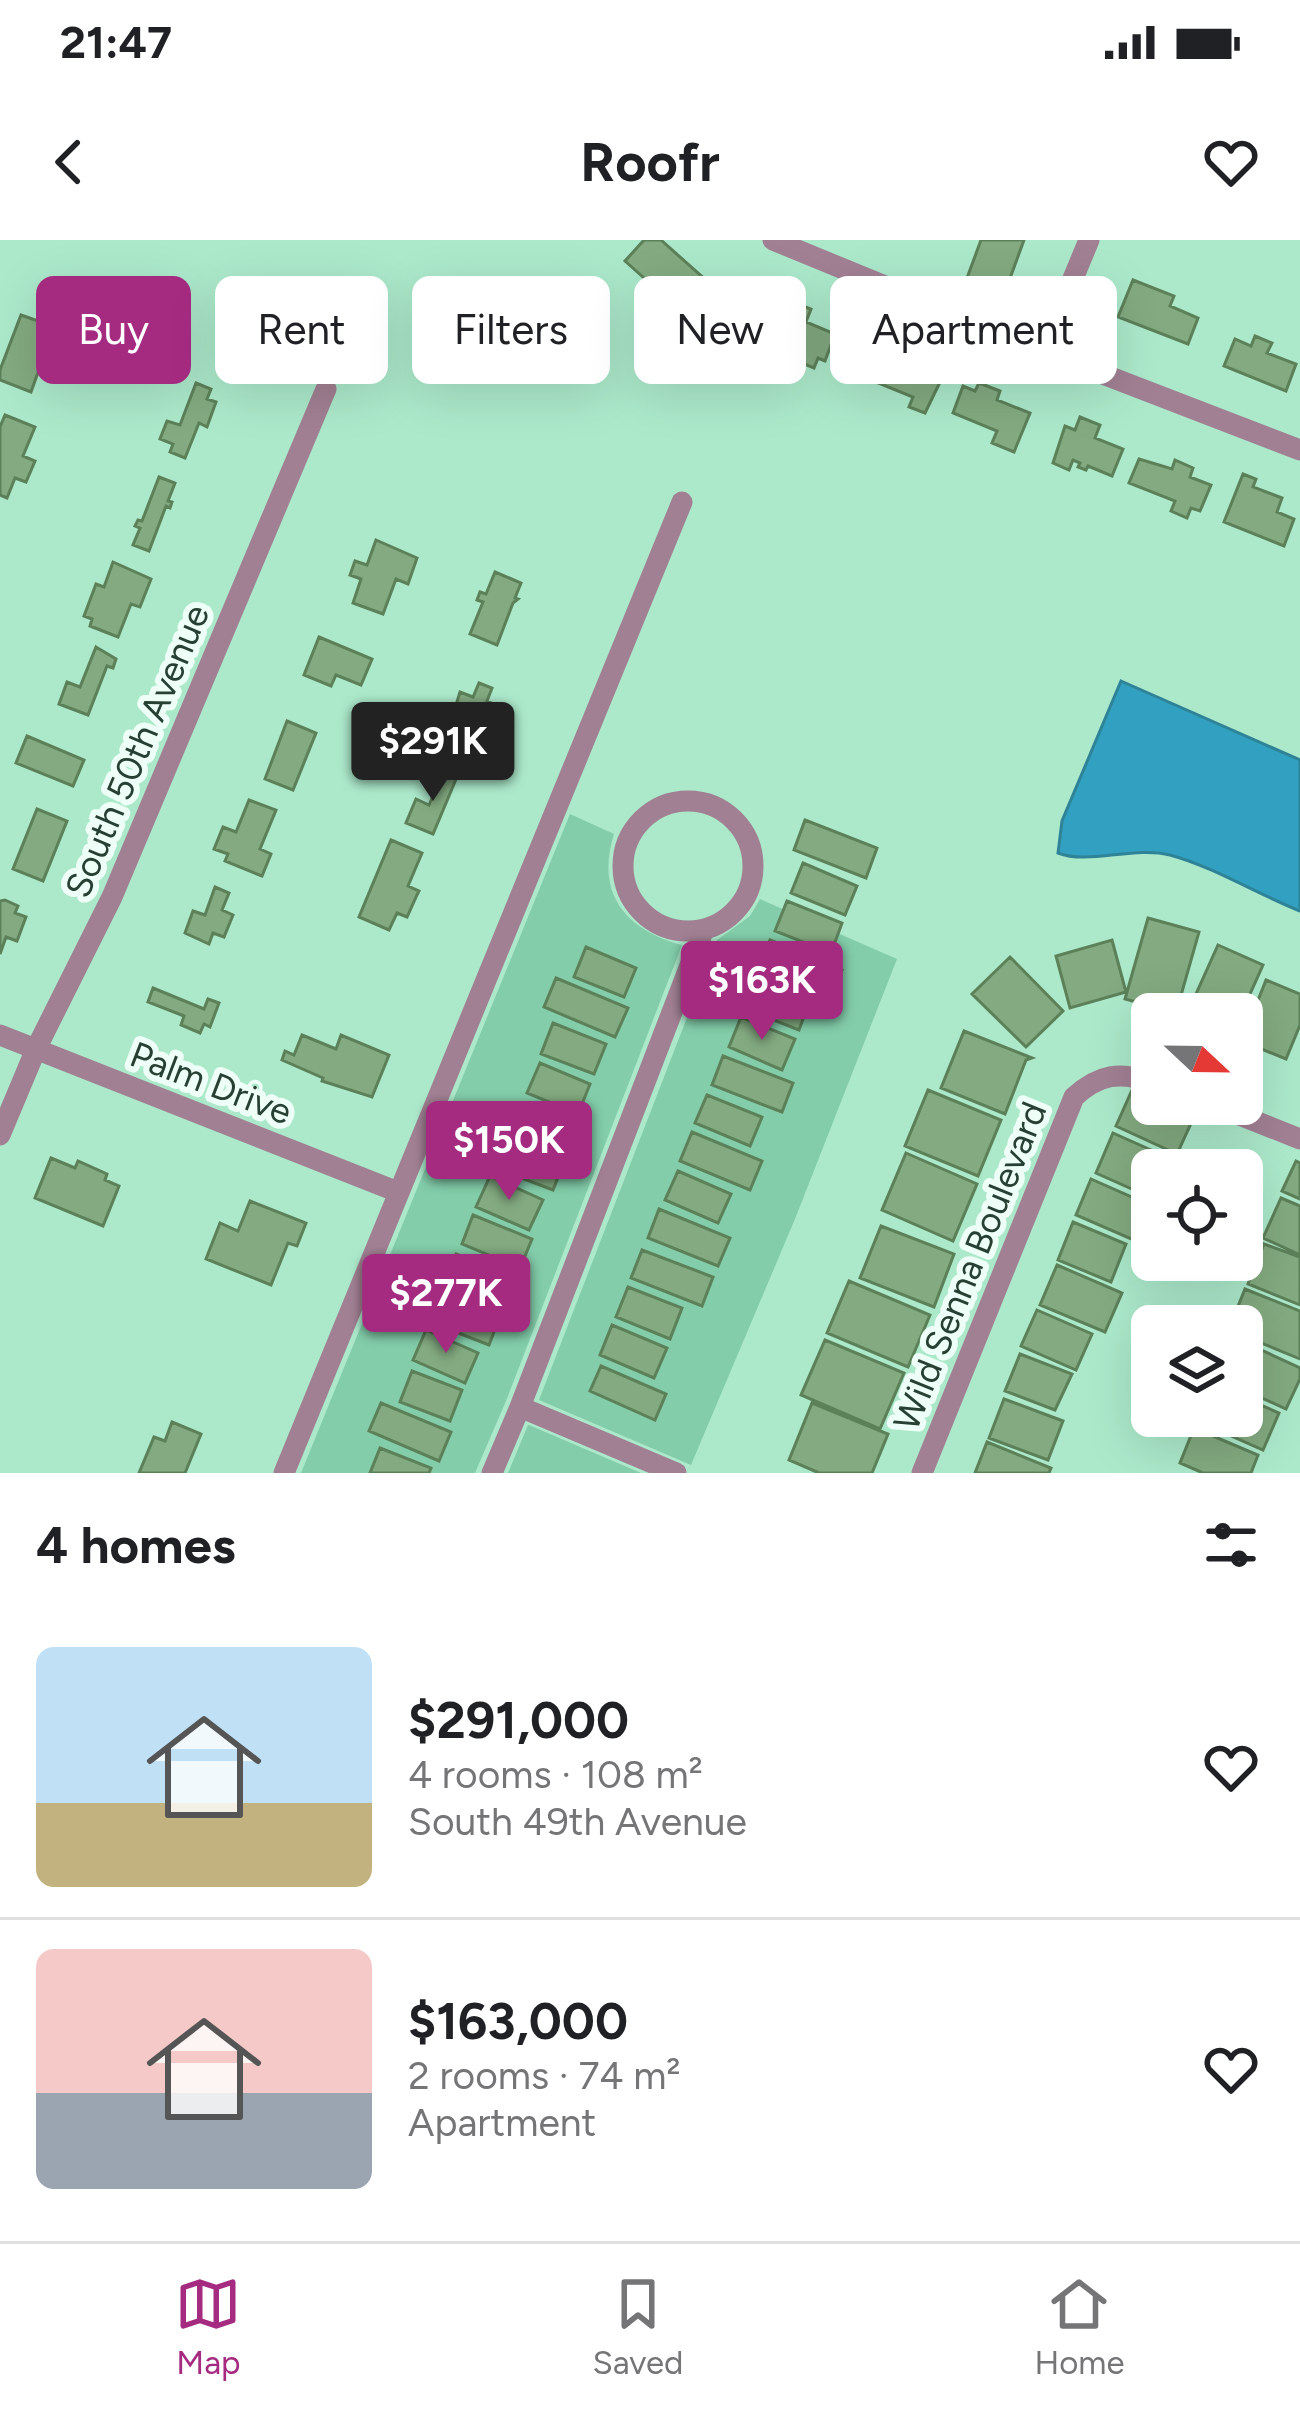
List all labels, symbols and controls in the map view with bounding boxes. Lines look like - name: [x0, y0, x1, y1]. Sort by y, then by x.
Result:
- text: 21:47: [60, 15, 172, 69]
- icon: back: [36, 129, 102, 195]
- icon: heart: [1198, 129, 1264, 195]
- text: Roofr: [580, 130, 720, 195]
- chip: Buy: [36, 276, 191, 384]
- chip: Rent: [215, 276, 388, 384]
- chip: Filters: [412, 276, 610, 384]
- chip: New: [634, 276, 806, 384]
- chip: Apartment: [830, 276, 1117, 384]
- street label: South 50th Avenue: [56, 598, 218, 904]
- pin: $291K: [349, 702, 517, 804]
- text: $291K: [378, 717, 488, 764]
- pin: $163K: [678, 941, 846, 1043]
- text: $163K: [708, 956, 816, 1003]
- north arrow: [1131, 993, 1263, 1125]
- map controls: [1131, 993, 1263, 1437]
- street label: Palm Drive: [124, 1033, 298, 1133]
- street label: Wild Senna Boulevard: [885, 1096, 1055, 1436]
- pin: $150K: [425, 1101, 593, 1203]
- text: $150K: [453, 1116, 565, 1163]
- button: locate: [1131, 1149, 1263, 1281]
- pin: $277K: [362, 1254, 530, 1356]
- text: $277K: [389, 1269, 503, 1316]
- button: layers: [1131, 1305, 1263, 1437]
- icon: filters: [1198, 1512, 1264, 1578]
- text: 4 homes: [36, 1515, 236, 1576]
- text: $291,000: [408, 1690, 629, 1751]
- icon: home: [132, 1695, 276, 1839]
- icon: heart: [1198, 1734, 1264, 1800]
- text: 4 rooms · 108 m²: [408, 1751, 703, 1798]
- text: South 49th Avenue: [408, 1798, 747, 1845]
- text: $163,000: [408, 1991, 628, 2052]
- icon: home: [132, 1997, 276, 2141]
- icon: heart: [1198, 2036, 1264, 2102]
- text: 2 rooms · 74 m²: [408, 2052, 680, 2099]
- text: Apartment: [408, 2099, 596, 2146]
- tab: Map: [175, 2271, 241, 2382]
- tab: Saved: [592, 2271, 683, 2382]
- tab: Home: [1034, 2271, 1124, 2382]

